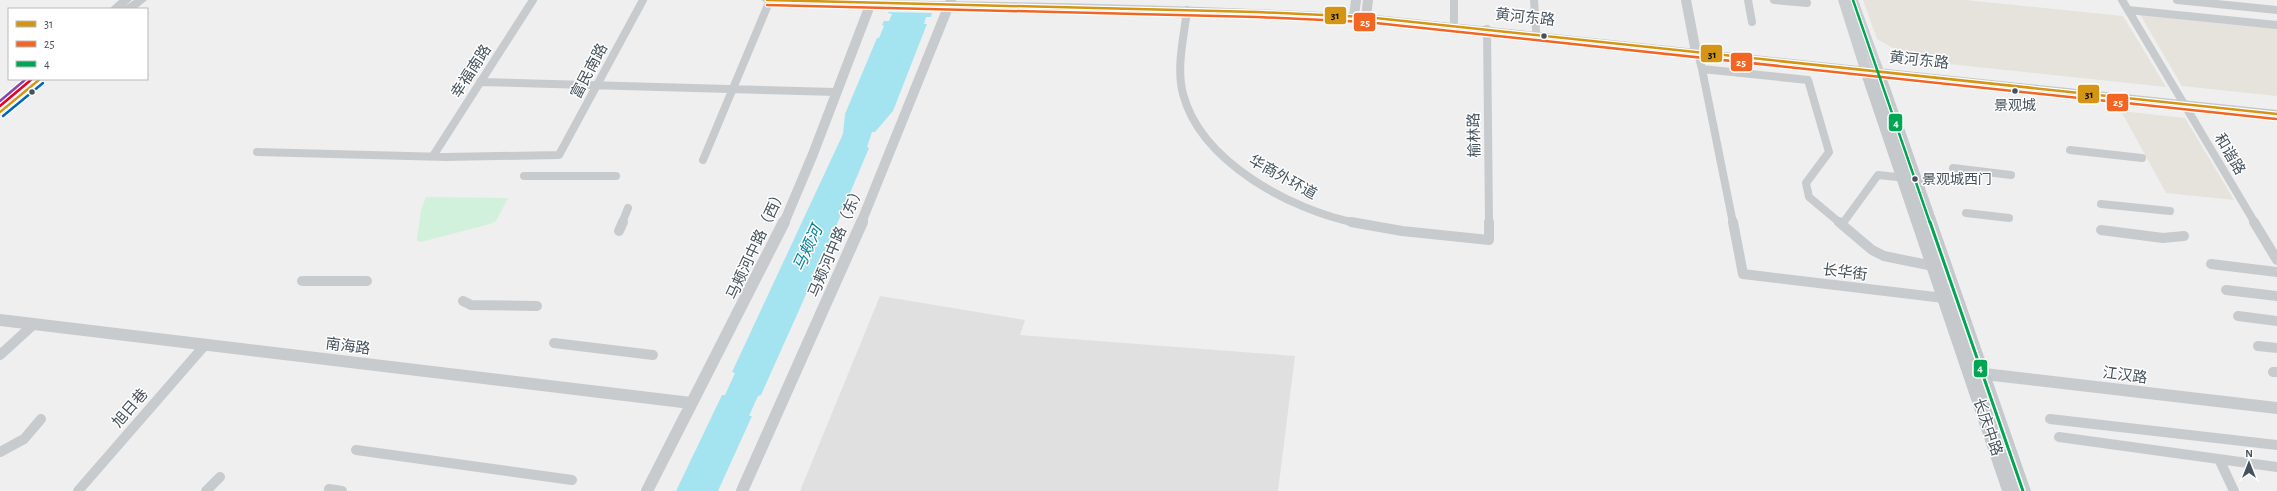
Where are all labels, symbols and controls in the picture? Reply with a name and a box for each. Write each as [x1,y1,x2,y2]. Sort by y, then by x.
line badge: 31 [1324,6,1347,25]
street label: 黄河东路 [1494,6,1556,28]
legend [8,8,148,80]
text: 31 [1331,10,1339,21]
line badge: 25 [1353,12,1376,32]
text: 25 [1360,17,1370,28]
text: 31 [44,18,53,30]
unlabelled marker [1539,31,1549,41]
text: 25 [44,38,54,50]
street label: 幸福南路 [448,41,494,101]
street label: 富民南路 [568,41,610,101]
line badge: 31 [1700,44,1723,63]
text: 31 [1708,49,1716,60]
street label: 黄河东路 [1888,49,1950,71]
line badge: 25 [1730,52,1753,72]
text: 25 [1736,57,1746,68]
text: 4 [44,58,50,70]
line badge: 31 [2077,84,2100,104]
marker: 景观城 [2010,86,2020,96]
unlabelled marker [27,87,37,97]
text: 31 [2085,89,2093,100]
line badge: 25 [2106,93,2129,112]
text: 25 [2113,97,2123,108]
place label: 景观城 [1994,98,2036,113]
street label: 榆林路 [1465,112,1482,158]
line badge: 4 [1888,113,1903,132]
text: 4 [1893,118,1899,129]
street label: 和谐路 [2212,130,2249,177]
street label: 华商外环道 [1246,151,1320,202]
place label: 景观城西门 [1922,172,1992,187]
marker: 景观城西门 [1910,174,1920,184]
street label: 马颊河中路（东） [804,182,868,300]
street label: 马颊河中路（西） [723,186,789,302]
water label: 马颊河 [788,222,826,274]
street label: 长华街 [1822,260,1868,283]
street label: 南海路 [325,335,371,357]
line badge: 4 [1973,359,1988,378]
text: 4 [1977,363,1983,374]
street label: 江汉路 [2102,364,2148,386]
street label: 旭日巷 [109,386,151,430]
street label: 长庆中路 [1971,396,2005,458]
north arrow [2229,443,2269,483]
text: N [2245,448,2253,459]

